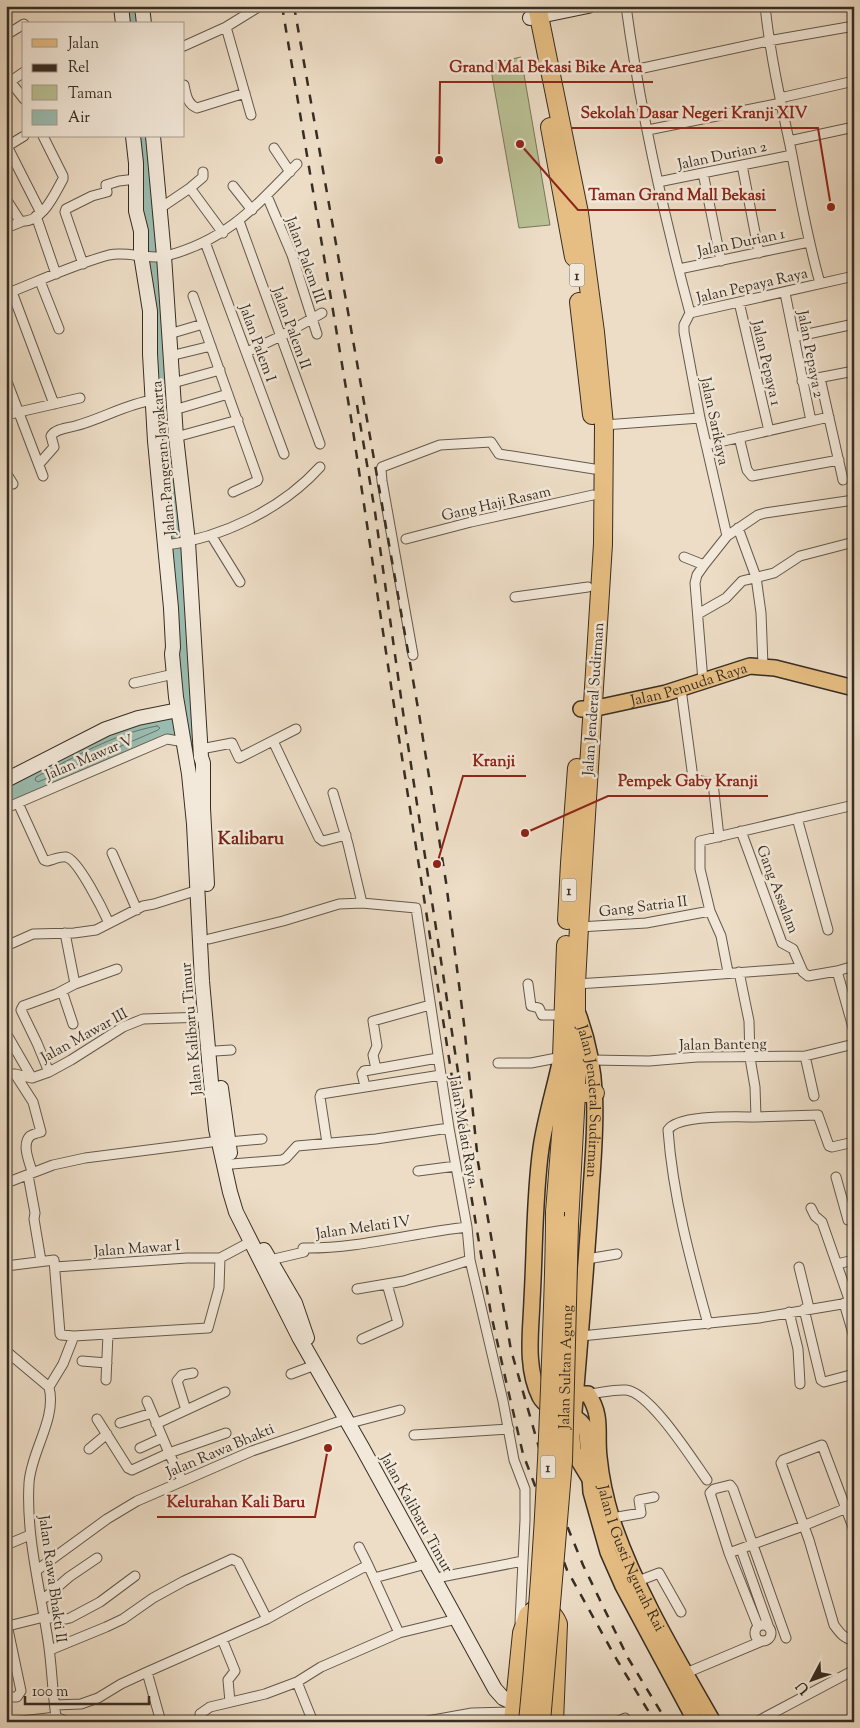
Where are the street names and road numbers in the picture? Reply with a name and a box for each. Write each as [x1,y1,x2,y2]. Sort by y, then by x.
street label: Jalan Durian 2 [675,137,769,176]
street label: Jalan Palem III [279,213,330,307]
street label: Jalan Durian 1 [695,224,787,263]
street label: Jalan Pepaya Raya [694,263,810,310]
road number: 1 [570,264,584,286]
street label: Jalan Palem II [266,284,315,373]
street label: Jalan Palem I [233,301,280,385]
street label: Jalan Pepaya 2 [791,308,828,400]
street label: Jalan Pepaya 1 [745,318,786,408]
street label: Jalan Sarikaya [694,375,733,467]
street label: Jalan Pangeran Jayakarta [147,380,182,537]
street label: Gang Haji Rasam [440,482,554,527]
street label: Jalan Jenderal Sudirman [579,622,610,778]
street label: Jalan Pemuda Raya [628,659,750,713]
street label: Jalan Mawar V [41,730,137,787]
street label: Gang Assalam [750,842,803,937]
road number: 1 [562,878,576,902]
street label: Gang Satria II [598,892,689,923]
street label: Jalan Kalibaru Timur [176,961,209,1097]
street label: Jalan Mawar III [37,1004,132,1069]
street label: Jalan Jenderal Sudirman [570,1022,604,1179]
street label: Jalan Banteng [678,1034,767,1057]
street label: Jalan Melati Raya [442,1073,482,1186]
street label: Jalan Melati IV [313,1211,412,1246]
street label: Jalan Mawar I [92,1236,181,1263]
street label: Jalan Sultan Agung [555,1305,579,1430]
street label: Jalan Rawa Bhakti [162,1419,278,1484]
street label: Jalan Kalibaru Timur [374,1449,457,1578]
road number: 1 [540,1455,556,1478]
street label: Jalan I Gusti Ngurah Rai [591,1482,669,1636]
street label: Jalan Rawa Bhakti II [32,1513,71,1645]

